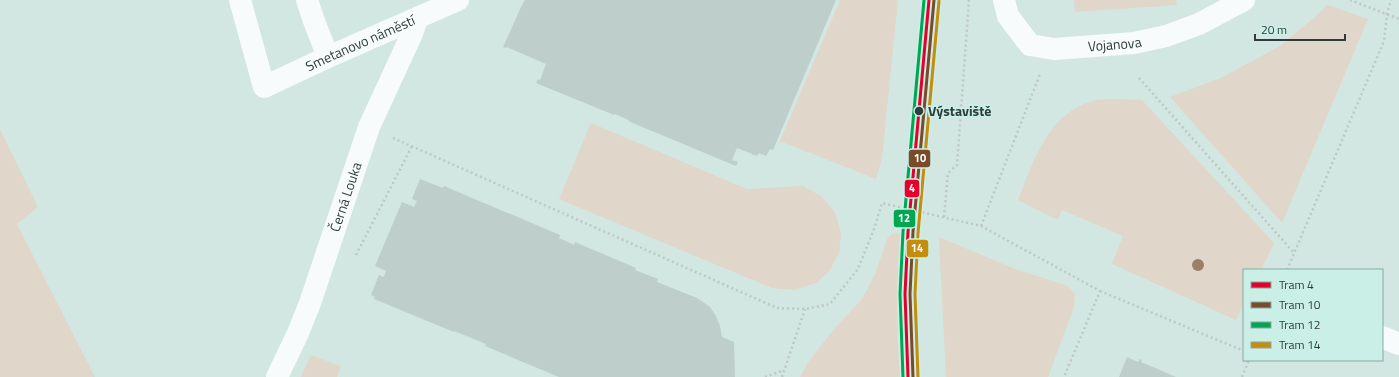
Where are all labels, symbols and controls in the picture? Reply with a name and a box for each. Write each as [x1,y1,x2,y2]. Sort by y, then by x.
street label: Smetanovo náměstí [302,9,419,76]
scale bar [1255,16,1345,42]
text: 20 m [1261,20,1287,39]
street label: Vojanova [1087,31,1143,56]
place label: Výstaviště [928,100,991,121]
marker: Výstaviště [913,105,925,117]
line badge: 10 [908,149,931,168]
text: 10 [914,150,926,166]
street label: Černá Louka [324,159,367,234]
line badge: 4 [904,179,920,198]
text: 4 [909,180,915,196]
line badge: 12 [893,209,916,228]
text: 12 [898,210,910,226]
line badge: 14 [906,239,929,258]
text: 14 [911,240,923,256]
legend [1243,269,1383,361]
text: Tram 4 [1279,275,1314,294]
text: Tram 10 [1279,295,1321,314]
text: Tram 12 [1279,315,1321,334]
text: Tram 14 [1279,335,1321,354]

